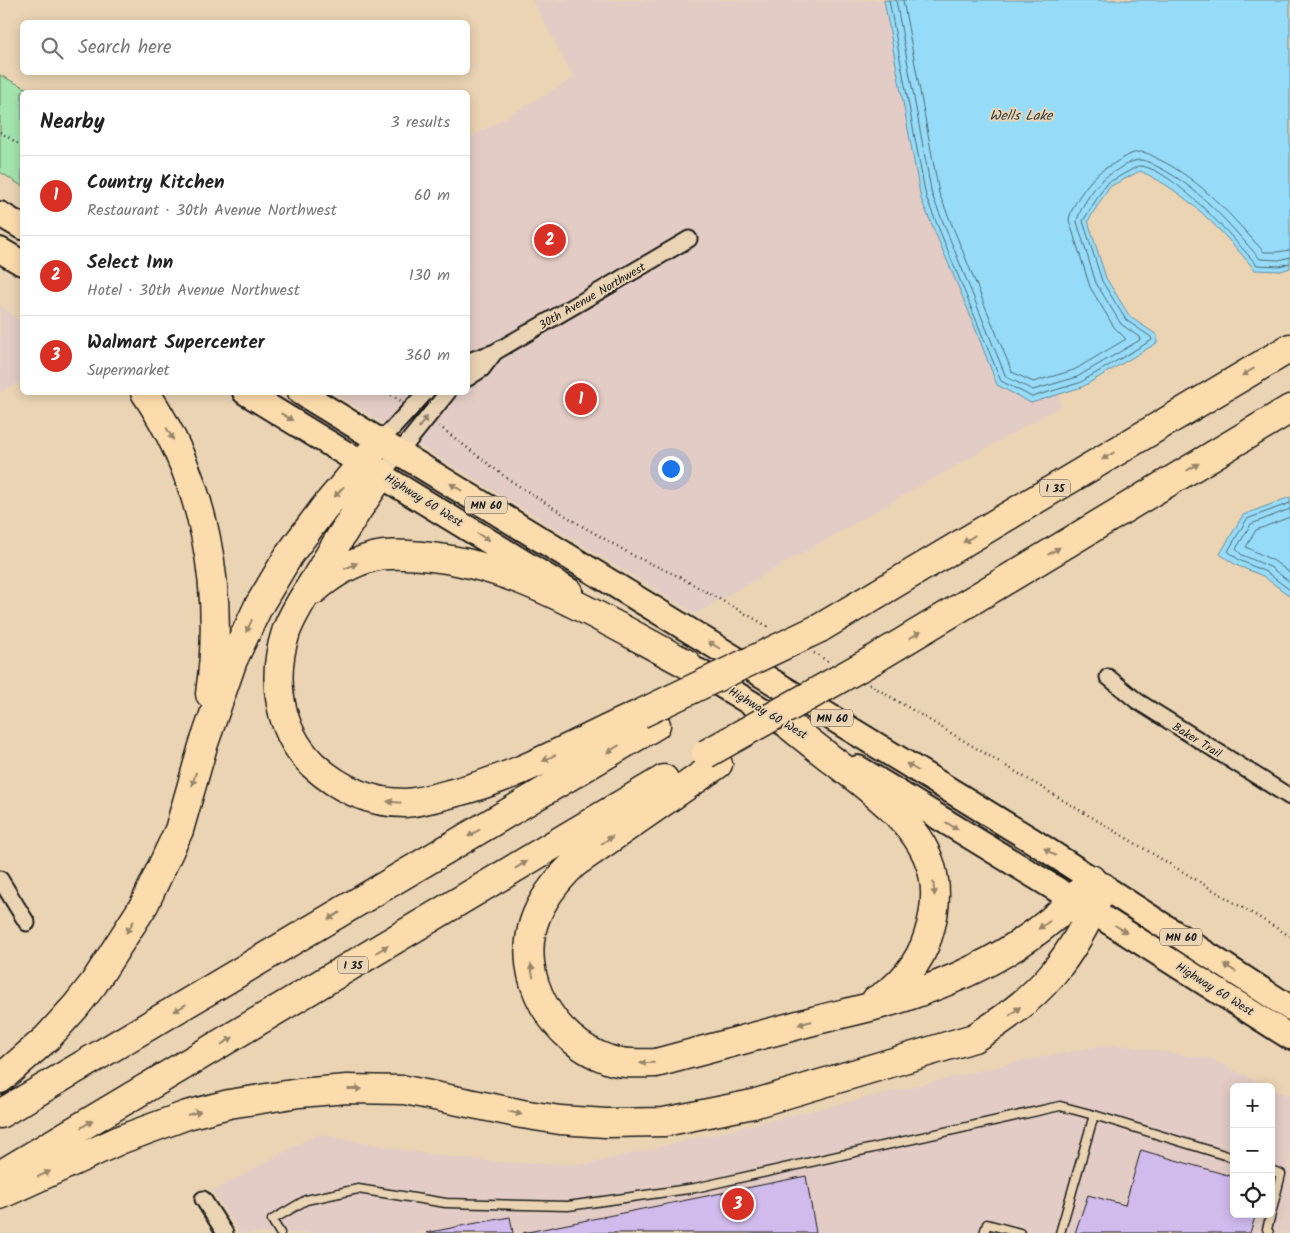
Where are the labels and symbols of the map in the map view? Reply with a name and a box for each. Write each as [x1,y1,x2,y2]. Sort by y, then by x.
water label: Wells Lake [990,105,1054,127]
pin: 2 [534,221,566,259]
street label: 30th Avenue Northwest [535,258,650,335]
one-way arrow [1241,368,1255,377]
pin: 1 [565,380,597,418]
one-way arrow [281,413,294,422]
one-way arrow [417,415,428,428]
one-way arrow [166,427,175,441]
one-way arrow [1102,451,1115,460]
your location [658,456,684,482]
one-way arrow [1186,462,1199,471]
street label: Highway 60 West [381,469,467,532]
road number: I 35 [1040,479,1070,496]
one-way arrow [450,483,463,492]
one-way arrow [333,485,344,498]
road number: MN 60 [465,496,507,514]
one-way arrow [476,532,489,542]
one-way arrow [961,535,976,543]
one-way arrow [1047,546,1060,555]
one-way arrow [344,562,358,570]
one-way arrow [244,619,253,634]
one-way arrow [908,631,921,640]
one-way arrow [707,641,720,650]
street label: Highway 60 West [725,682,811,745]
road number: MN 60 [811,710,853,726]
street label: Baker Trail [1168,718,1225,763]
one-way arrow [607,745,620,754]
one-way arrow [542,754,556,762]
one-way arrow [905,762,918,772]
one-way arrow [189,772,197,787]
one-way arrow [386,797,402,805]
one-way arrow [946,821,959,830]
one-way arrow [467,828,481,837]
one-way arrow [600,835,614,845]
one-way arrow [1043,848,1057,857]
one-way arrow [514,861,527,870]
one-way arrow [930,882,938,898]
one-way arrow [328,912,341,921]
one-way arrow [1037,920,1051,930]
one-way arrow [125,921,134,934]
one-way arrow [1114,924,1127,934]
road number: MN 60 [1160,929,1202,946]
one-way arrow [375,944,388,953]
road number: I 35 [338,956,368,974]
street label: Highway 60 West [1172,958,1258,1021]
one-way arrow [528,963,536,979]
one-way arrow [1223,964,1236,973]
one-way arrow [173,1004,186,1013]
one-way arrow [1008,1006,1021,1017]
one-way arrow [797,1019,812,1027]
one-way arrow [220,1036,233,1045]
one-way arrow [639,1059,655,1067]
one-way arrow [347,1086,363,1094]
one-way arrow [187,1109,202,1117]
one-way arrow [508,1109,523,1117]
one-way arrow [81,1119,94,1128]
one-way arrow [37,1169,51,1177]
pin: 3 [722,1185,754,1223]

